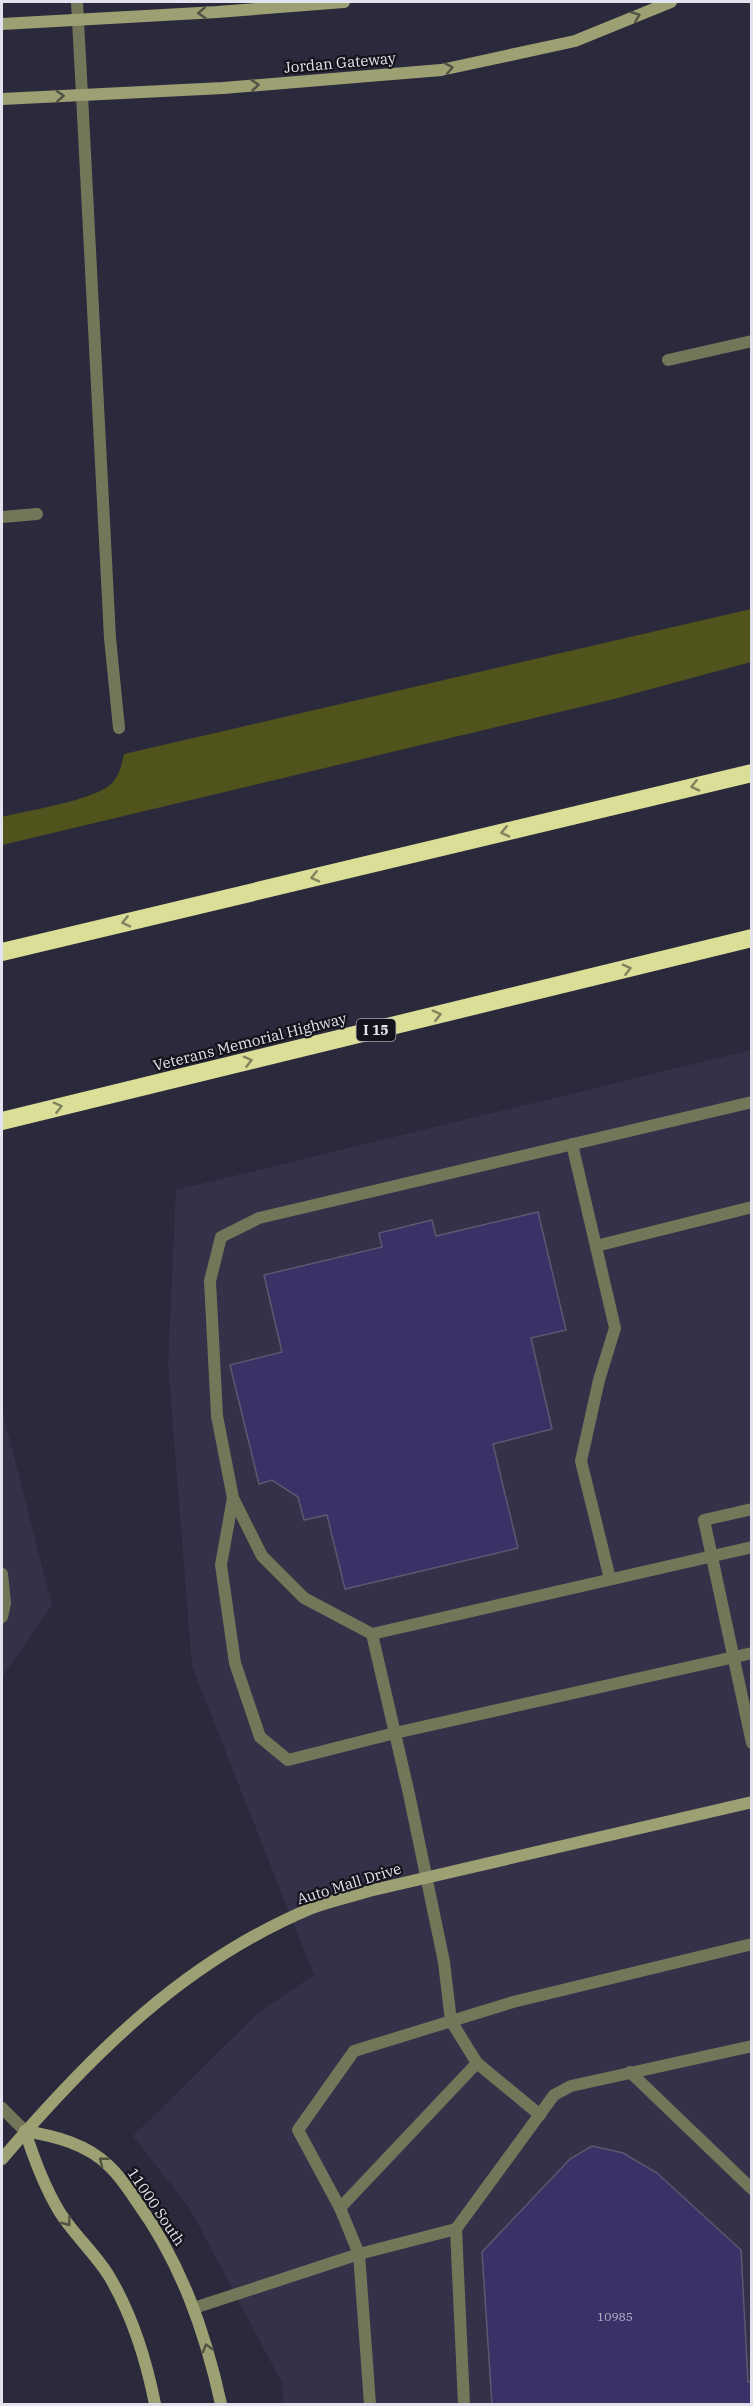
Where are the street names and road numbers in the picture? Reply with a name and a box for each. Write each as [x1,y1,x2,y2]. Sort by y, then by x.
street label: Jordan Gateway [283,48,397,77]
street label: Veterans Memorial Highway [151,1008,349,1075]
road number: I 15 [356,1019,395,1041]
street label: Auto Mall Drive [294,1859,403,1908]
street label: 11000 South [123,2164,189,2249]

